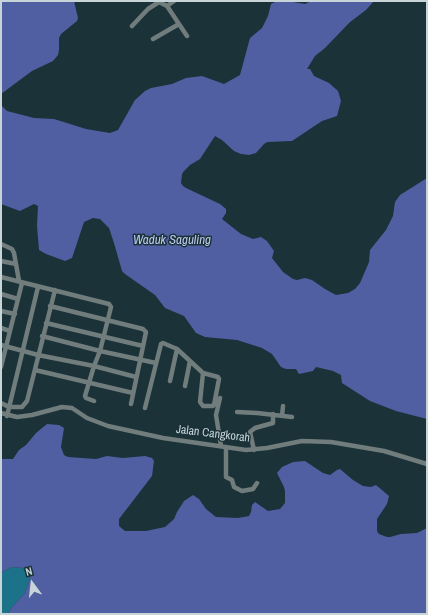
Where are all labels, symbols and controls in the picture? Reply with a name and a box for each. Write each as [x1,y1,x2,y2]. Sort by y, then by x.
water label: Waduk Saguling [133,233,211,249]
street label: Jalan Cangkorah [175,422,251,446]
north arrow [12,563,52,603]
text: N [24,564,34,579]

